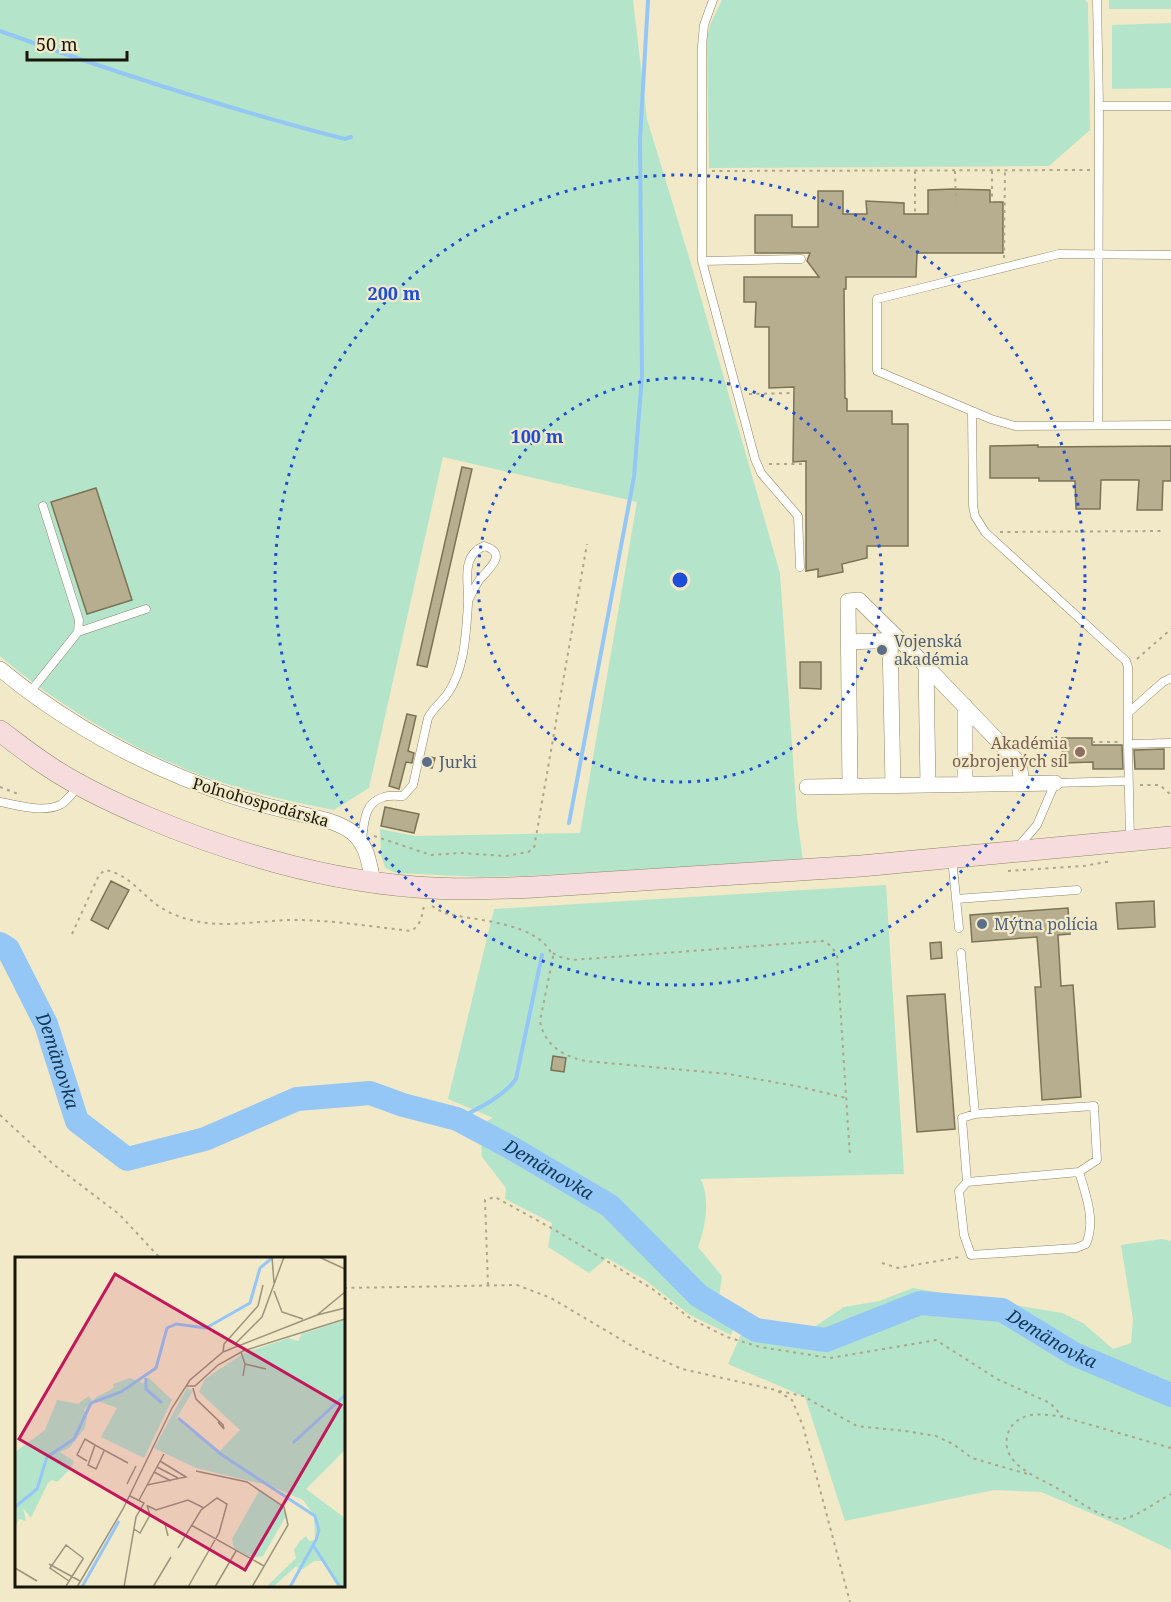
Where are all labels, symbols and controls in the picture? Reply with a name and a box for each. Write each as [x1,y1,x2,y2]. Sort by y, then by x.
scale bar [27,24,128,62]
text: 50 m [36,32,78,56]
text: 200 m [368,281,421,305]
text: 100 m [511,424,564,448]
centre of rings [670,570,690,590]
place label: Vojenská akadémia [894,630,969,670]
marker: Vojenská akadémia [875,643,889,657]
place label: Akadémia ozbrojených síl [952,732,1068,772]
marker: Akadémia ozbrojených síl [1073,745,1087,759]
place label: Jurki [438,751,477,773]
marker: Jurki [420,755,434,769]
street label: Poľnohospodárska [190,772,332,832]
place label: Mýtna polícia [994,913,1098,935]
marker: Mýtna polícia [975,917,989,931]
water label: Demänovka [31,1007,85,1112]
water label: Demänovka [499,1133,599,1205]
inset map [15,1257,345,1587]
water label: Demänovka [1002,1302,1101,1373]

